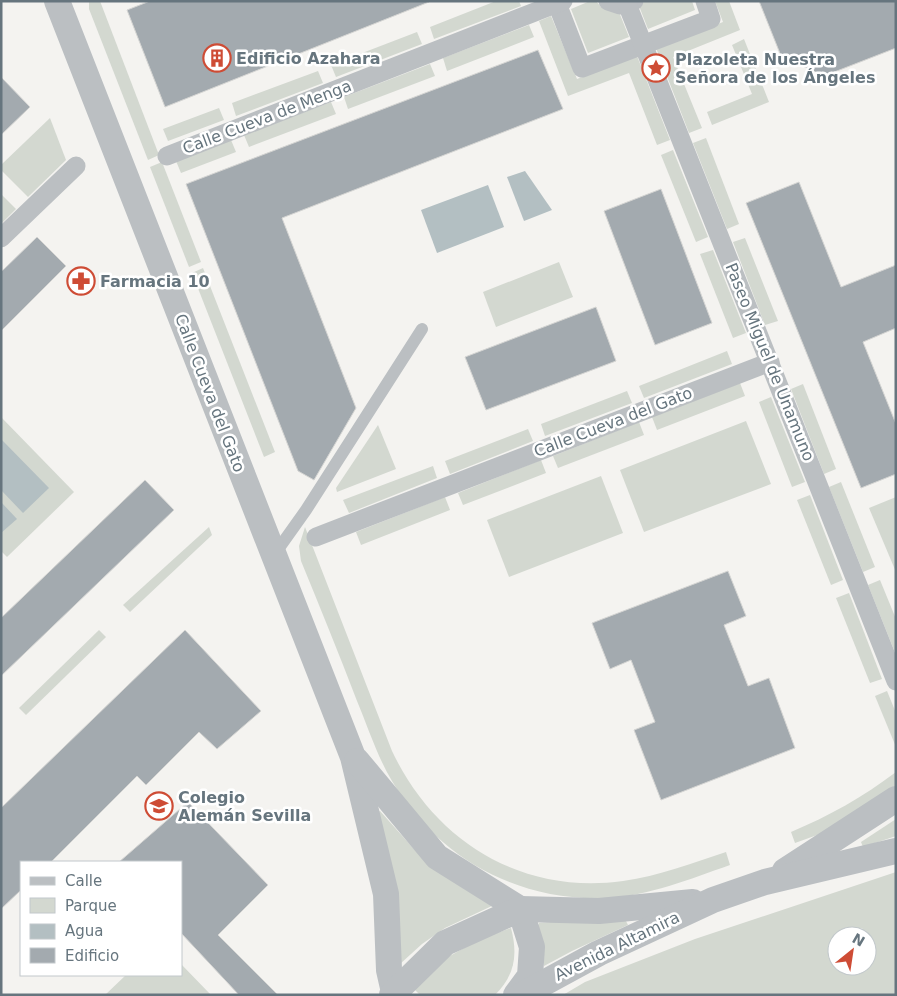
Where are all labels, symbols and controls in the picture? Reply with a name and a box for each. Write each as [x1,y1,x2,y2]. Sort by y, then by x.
building icon: Edificio Azahara [202,43,232,73]
place label: Edificio Azahara [236,49,381,68]
place label: Plazoleta Nuestra Señora de los Ángeles [675,50,875,87]
place icon: Plazoleta Nuestra Señora de los Ángeles [641,53,671,83]
street label: Calle Cueva de Menga [180,76,354,158]
street label: Paseo Miguel de Unamuno [721,260,819,464]
pharmacy icon: Farmacia 10 [66,266,96,296]
place label: Farmacia 10 [100,272,210,291]
street label: Calle Cueva del Gato [171,311,249,475]
street label: Calle Cueva del Gato [531,383,695,461]
place label: Colegio Alemán Sevilla [178,788,311,825]
school or university icon: Colegio Alemán Sevilla [144,791,174,821]
legend [20,861,182,976]
text: Calle [65,872,102,890]
text: Parque [65,897,117,915]
street label: Avenida Altamira [551,907,683,985]
text: Agua [65,922,103,940]
north arrow [827,926,877,976]
text: N [849,930,868,950]
text: Edificio [65,947,119,965]

